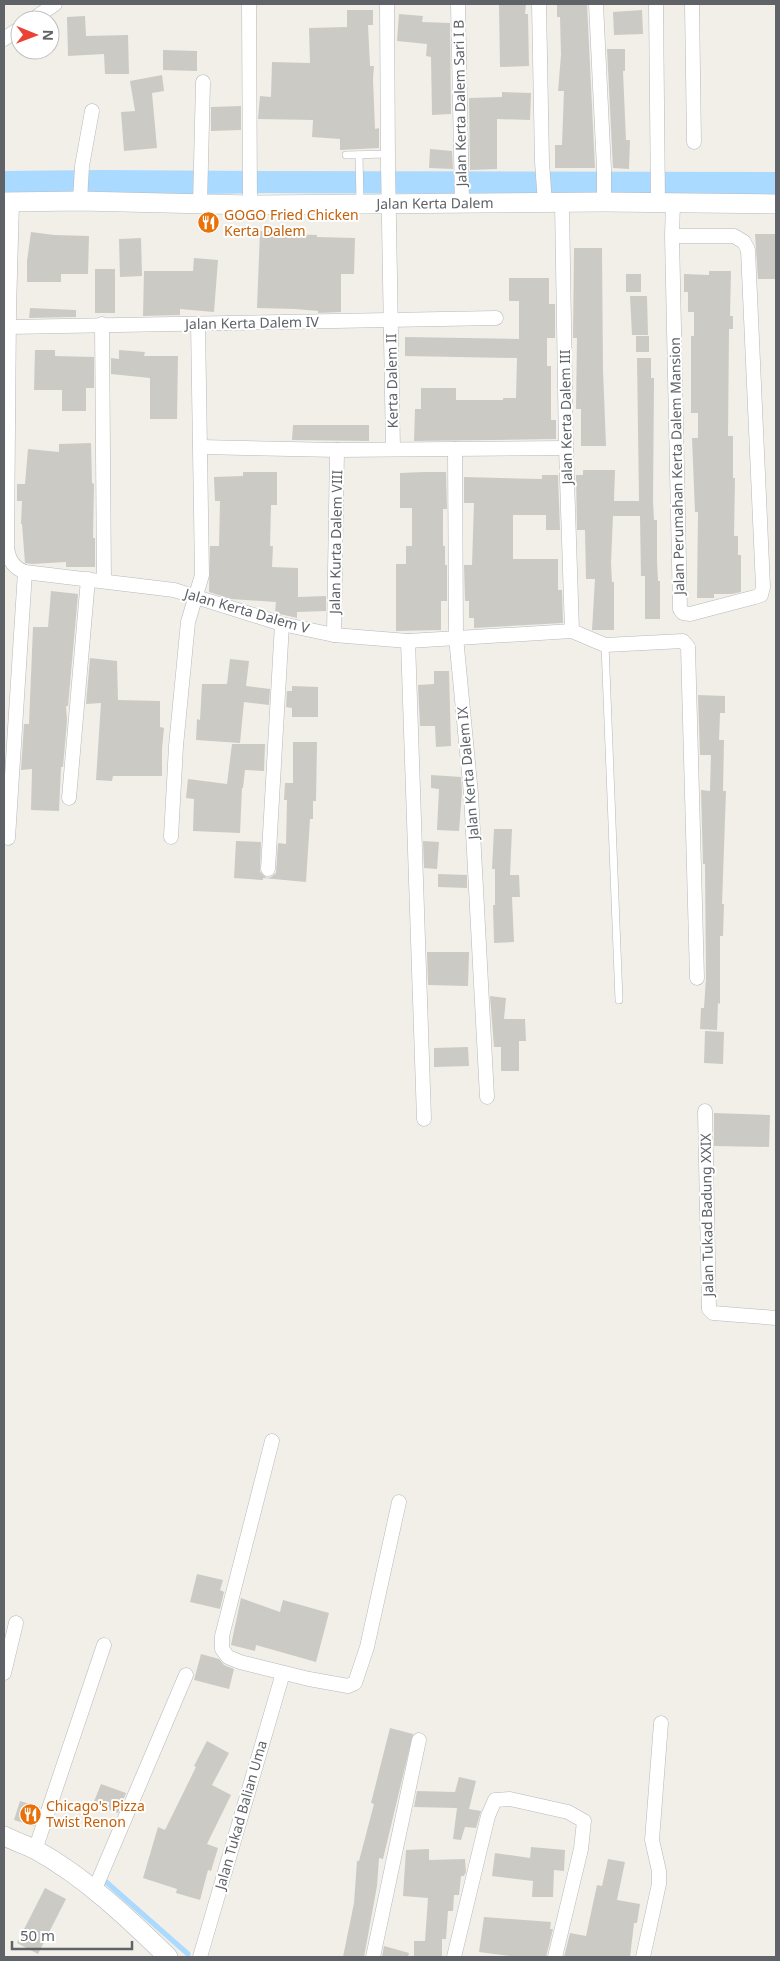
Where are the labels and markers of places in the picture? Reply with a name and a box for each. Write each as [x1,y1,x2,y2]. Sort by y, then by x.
place label: GOGO Fried Chicken Kerta Dalem [224,205,359,240]
restaurant icon: GOGO Fried Chicken Kerta Dalem [196,211,220,235]
place label: Chicago's Pizza Twist Renon [46,1796,145,1831]
restaurant icon: Chicago's Pizza Twist Renon [18,1802,42,1826]

